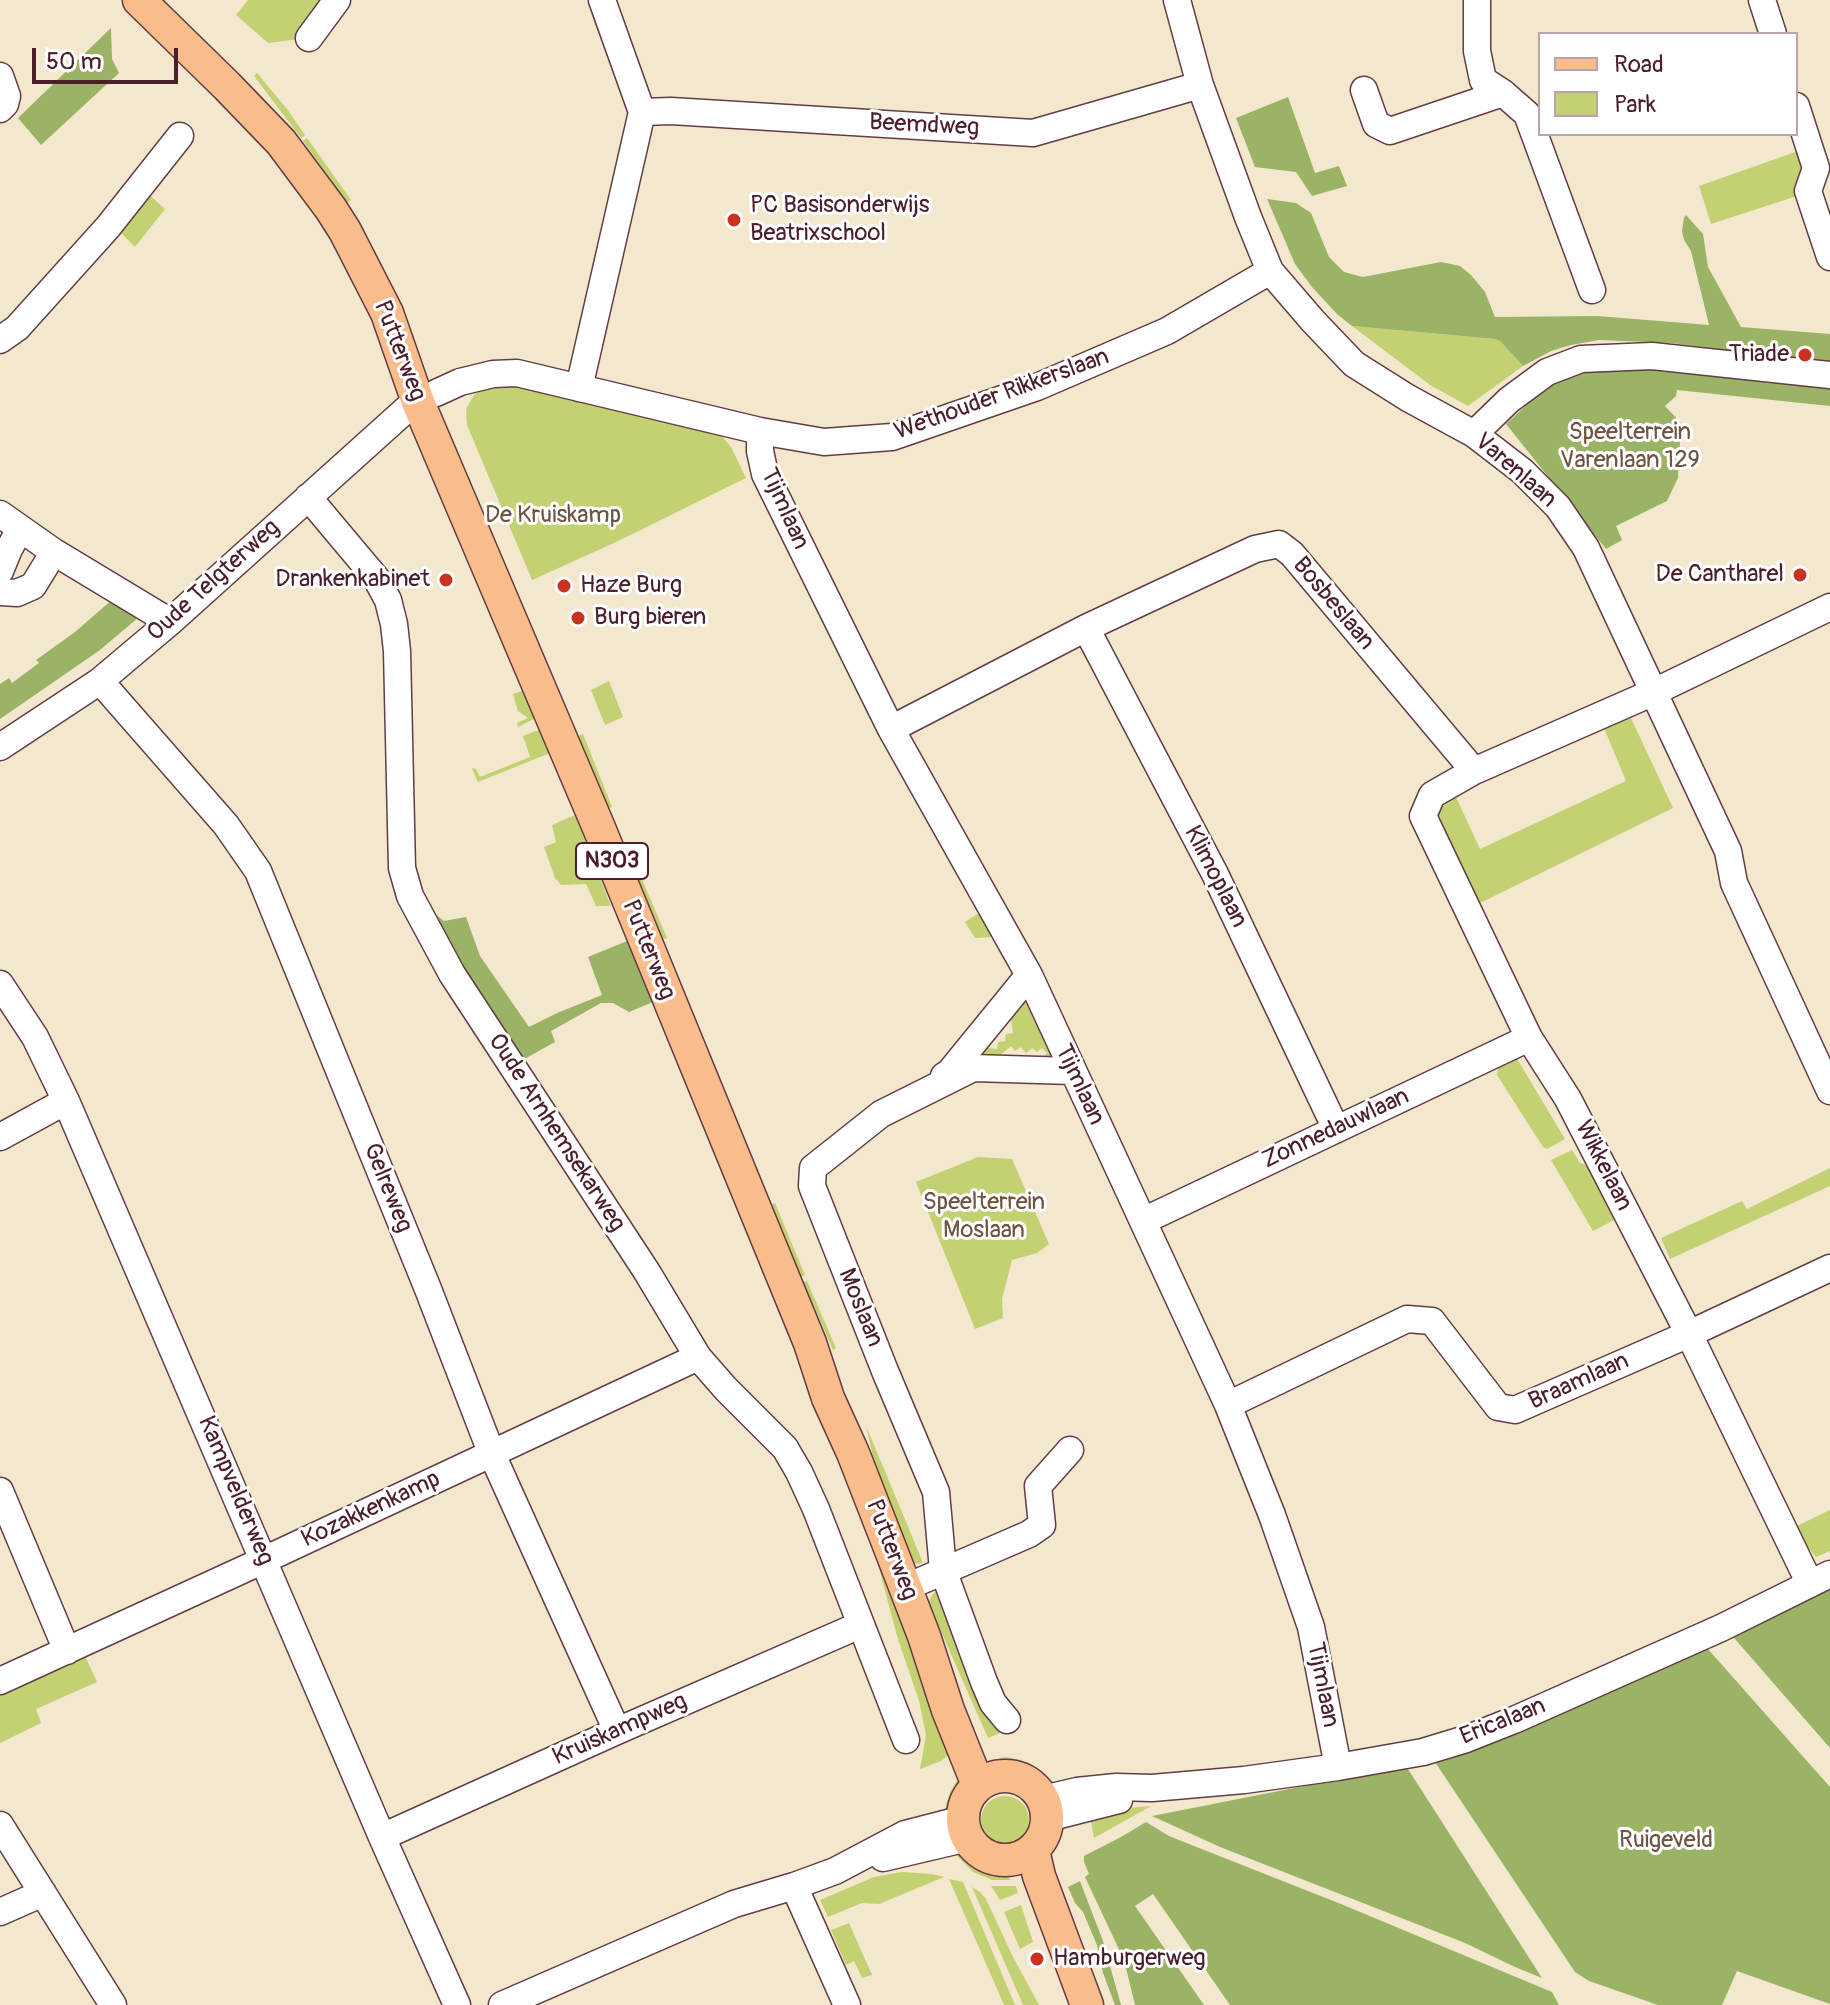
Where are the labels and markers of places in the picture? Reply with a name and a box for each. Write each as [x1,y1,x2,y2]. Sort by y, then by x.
place label: PC Basisonderwijs Beatrixschool [750,192,930,248]
marker: PC Basisonderwijs Beatrixschool [725,211,743,229]
place label: Triade [1729,341,1789,369]
marker: Triade [1796,346,1814,364]
place label: De Cantharel [1656,561,1784,589]
place label: Drankenkabinet [275,566,430,594]
marker: De Cantharel [1791,566,1809,584]
marker: Drankenkabinet [437,571,455,589]
place label: Haze Burg [580,572,682,600]
marker: Haze Burg [555,577,573,595]
place label: Burg bieren [594,604,706,632]
marker: Burg bieren [569,609,587,627]
place label: Hamburgerweg [1053,1945,1206,1973]
marker: Hamburgerweg [1028,1950,1046,1968]

